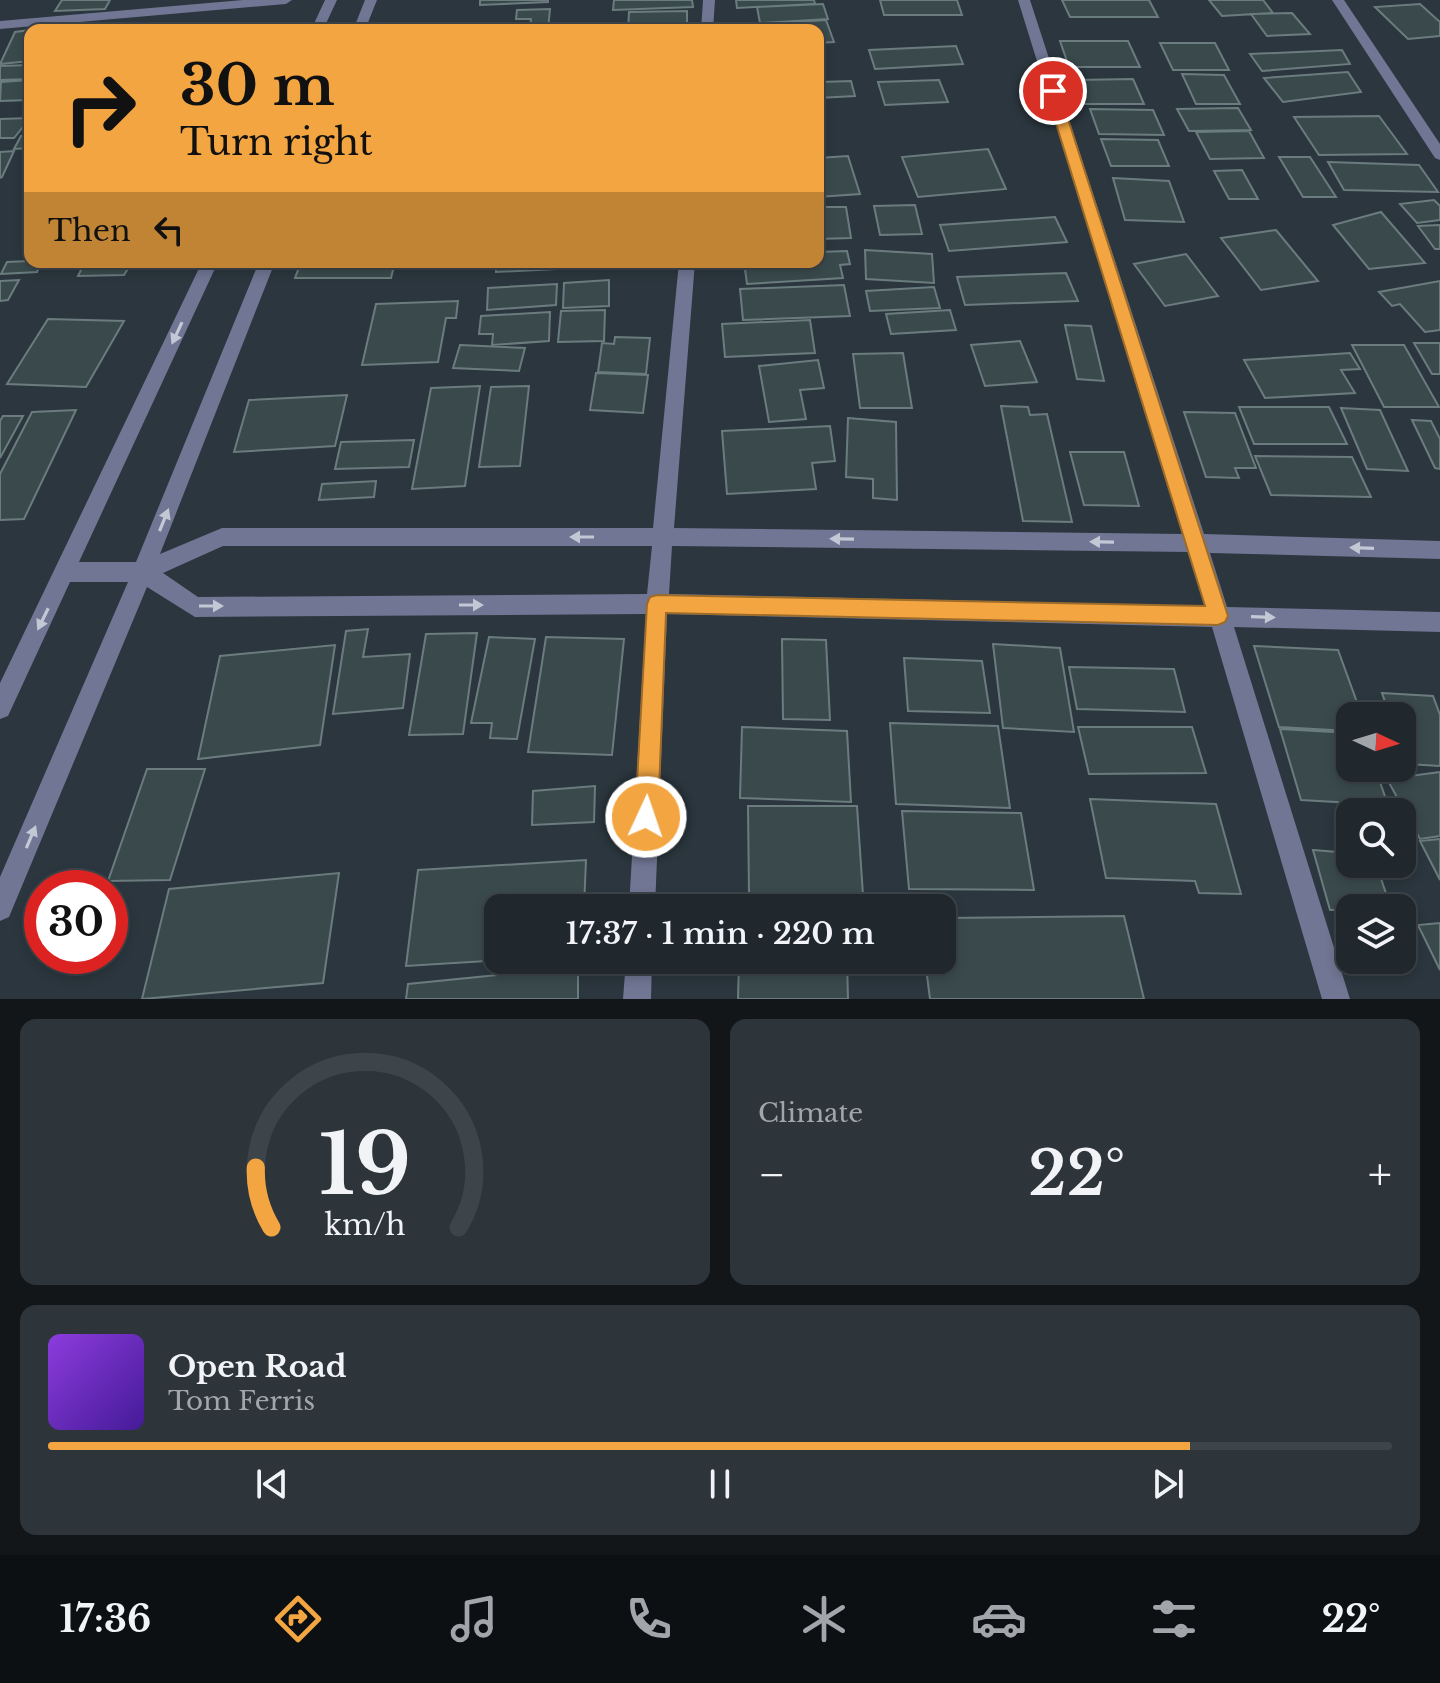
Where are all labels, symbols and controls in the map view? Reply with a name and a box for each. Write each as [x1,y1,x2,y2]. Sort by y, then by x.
text: 30 m [180,51,335,120]
icon: right [48,56,152,160]
pin [1019,57,1087,125]
icon: arrive [1031,69,1075,113]
text: Turn right [180,120,373,165]
icon: left [147,208,191,252]
text: Then [48,212,131,249]
one-way arrow [170,321,184,344]
one-way arrow [158,508,171,532]
one-way arrow [569,531,594,543]
one-way arrow [829,533,854,545]
one-way arrow [1089,536,1114,548]
one-way arrow [1349,542,1374,555]
one-way arrow [459,599,484,611]
one-way arrow [199,600,224,613]
one-way arrow [36,607,50,631]
one-way arrow [1251,611,1276,624]
north arrow [1336,702,1416,782]
map controls [1336,702,1416,974]
position arrow [604,775,688,859]
button: search [1336,798,1416,878]
one-way arrow [24,825,37,848]
speed limit sign: 30 [24,870,128,974]
button: layers [1336,894,1416,974]
text: 17:37 · 1 min · 220 m [565,915,875,952]
text: Climate [758,1097,863,1129]
text: 19 [319,1113,411,1216]
text: 22° [1028,1137,1125,1211]
text: − [758,1147,786,1202]
text: + [1368,1147,1392,1202]
text: km/h [324,1207,406,1243]
text: Open Road [168,1348,347,1385]
text: Tom Ferris [168,1385,315,1417]
icon: previous [250,1462,294,1506]
icon: pause [698,1462,742,1506]
icon: next [1146,1462,1190,1506]
icon: directions [270,1591,326,1647]
icon: music [446,1591,502,1647]
icon: phone [621,1591,677,1647]
icon: climate [796,1591,852,1647]
icon: car [971,1591,1027,1647]
icon: filters [1146,1591,1202,1647]
text: 17:36 [60,1597,151,1642]
text: 22° [1321,1597,1380,1642]

